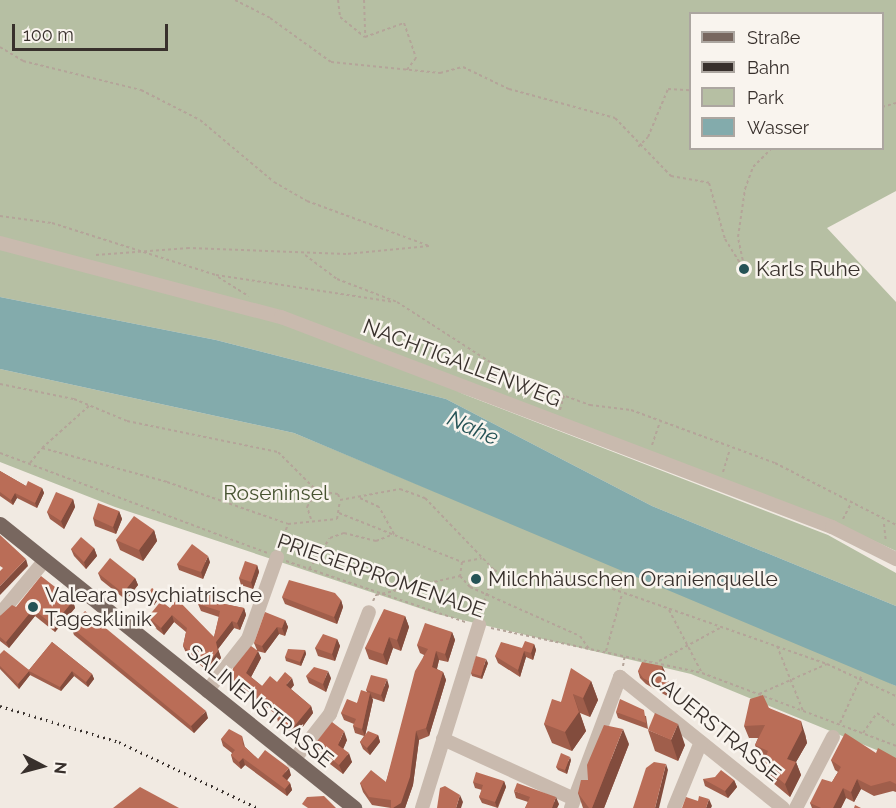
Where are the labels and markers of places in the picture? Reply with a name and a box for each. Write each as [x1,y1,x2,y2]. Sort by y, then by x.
place label: Karls Ruhe [756,256,860,282]
marker: Karls Ruhe [737,262,751,276]
place label: Milchhäuschen Oranienquelle [488,566,778,592]
marker: Milchhäuschen Oranienquelle [469,572,483,586]
place label: Valeara psychiatrische Tagesklinik [45,582,262,632]
marker: Valeara psychiatrische Tagesklinik [26,600,40,614]

